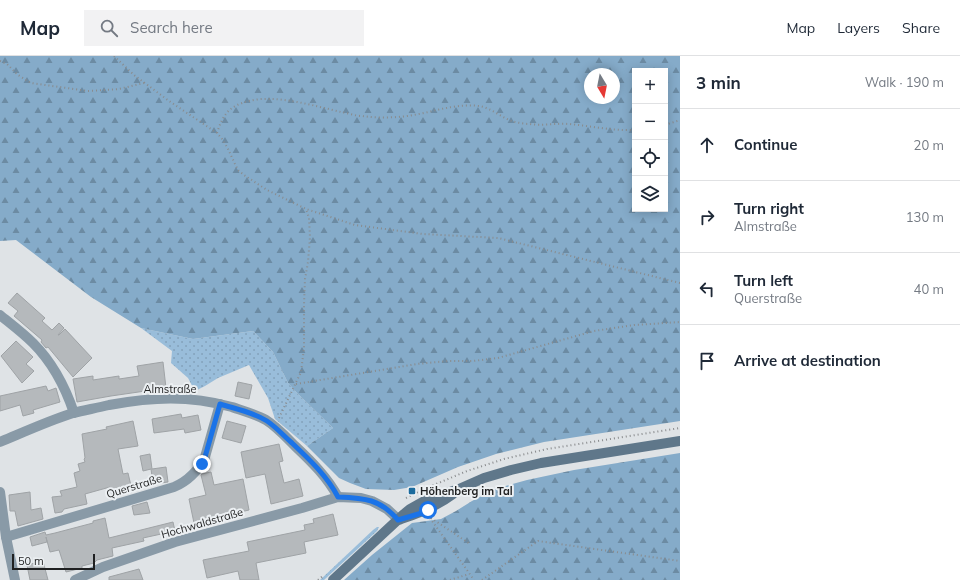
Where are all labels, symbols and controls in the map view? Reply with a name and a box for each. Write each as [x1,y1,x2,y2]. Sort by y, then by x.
search box [84,10,364,46]
text: Map [20,16,60,40]
icon: search [98,17,120,39]
text: Search here [130,18,213,37]
text: Map [786,19,815,37]
text: Layers [837,19,880,37]
text: Share [902,19,940,37]
north arrow [584,68,620,104]
map controls [632,68,668,212]
button: + [632,68,668,104]
text: 3 min [696,72,741,93]
text: Walk · 190 m [865,74,944,90]
button: − [632,104,668,140]
icon: ahead [696,134,718,156]
text: Continue [734,135,797,154]
text: 20 m [914,137,944,153]
button: locate [632,140,668,176]
button: layers [632,176,668,212]
text: Turn right [734,199,804,218]
icon: right [696,206,718,228]
text: 130 m [906,209,944,225]
text: Almstraße [734,218,797,234]
text: Turn left [734,271,793,290]
icon: left [696,278,718,300]
text: 40 m [914,281,944,297]
text: Querstraße [734,290,802,306]
icon: arrive [696,350,718,372]
text: Arrive at destination [734,351,881,370]
street label: Almstraße [143,382,197,396]
route end [193,455,211,473]
street label: Querstraße [104,471,164,501]
place label: Höhenberg im Tal [420,484,513,498]
marker: Höhenberg im Tal [407,486,417,496]
route start [419,501,437,519]
street label: Hochwaldstraße [159,505,245,541]
scale bar [12,552,95,571]
text: 50 m [18,554,44,568]

